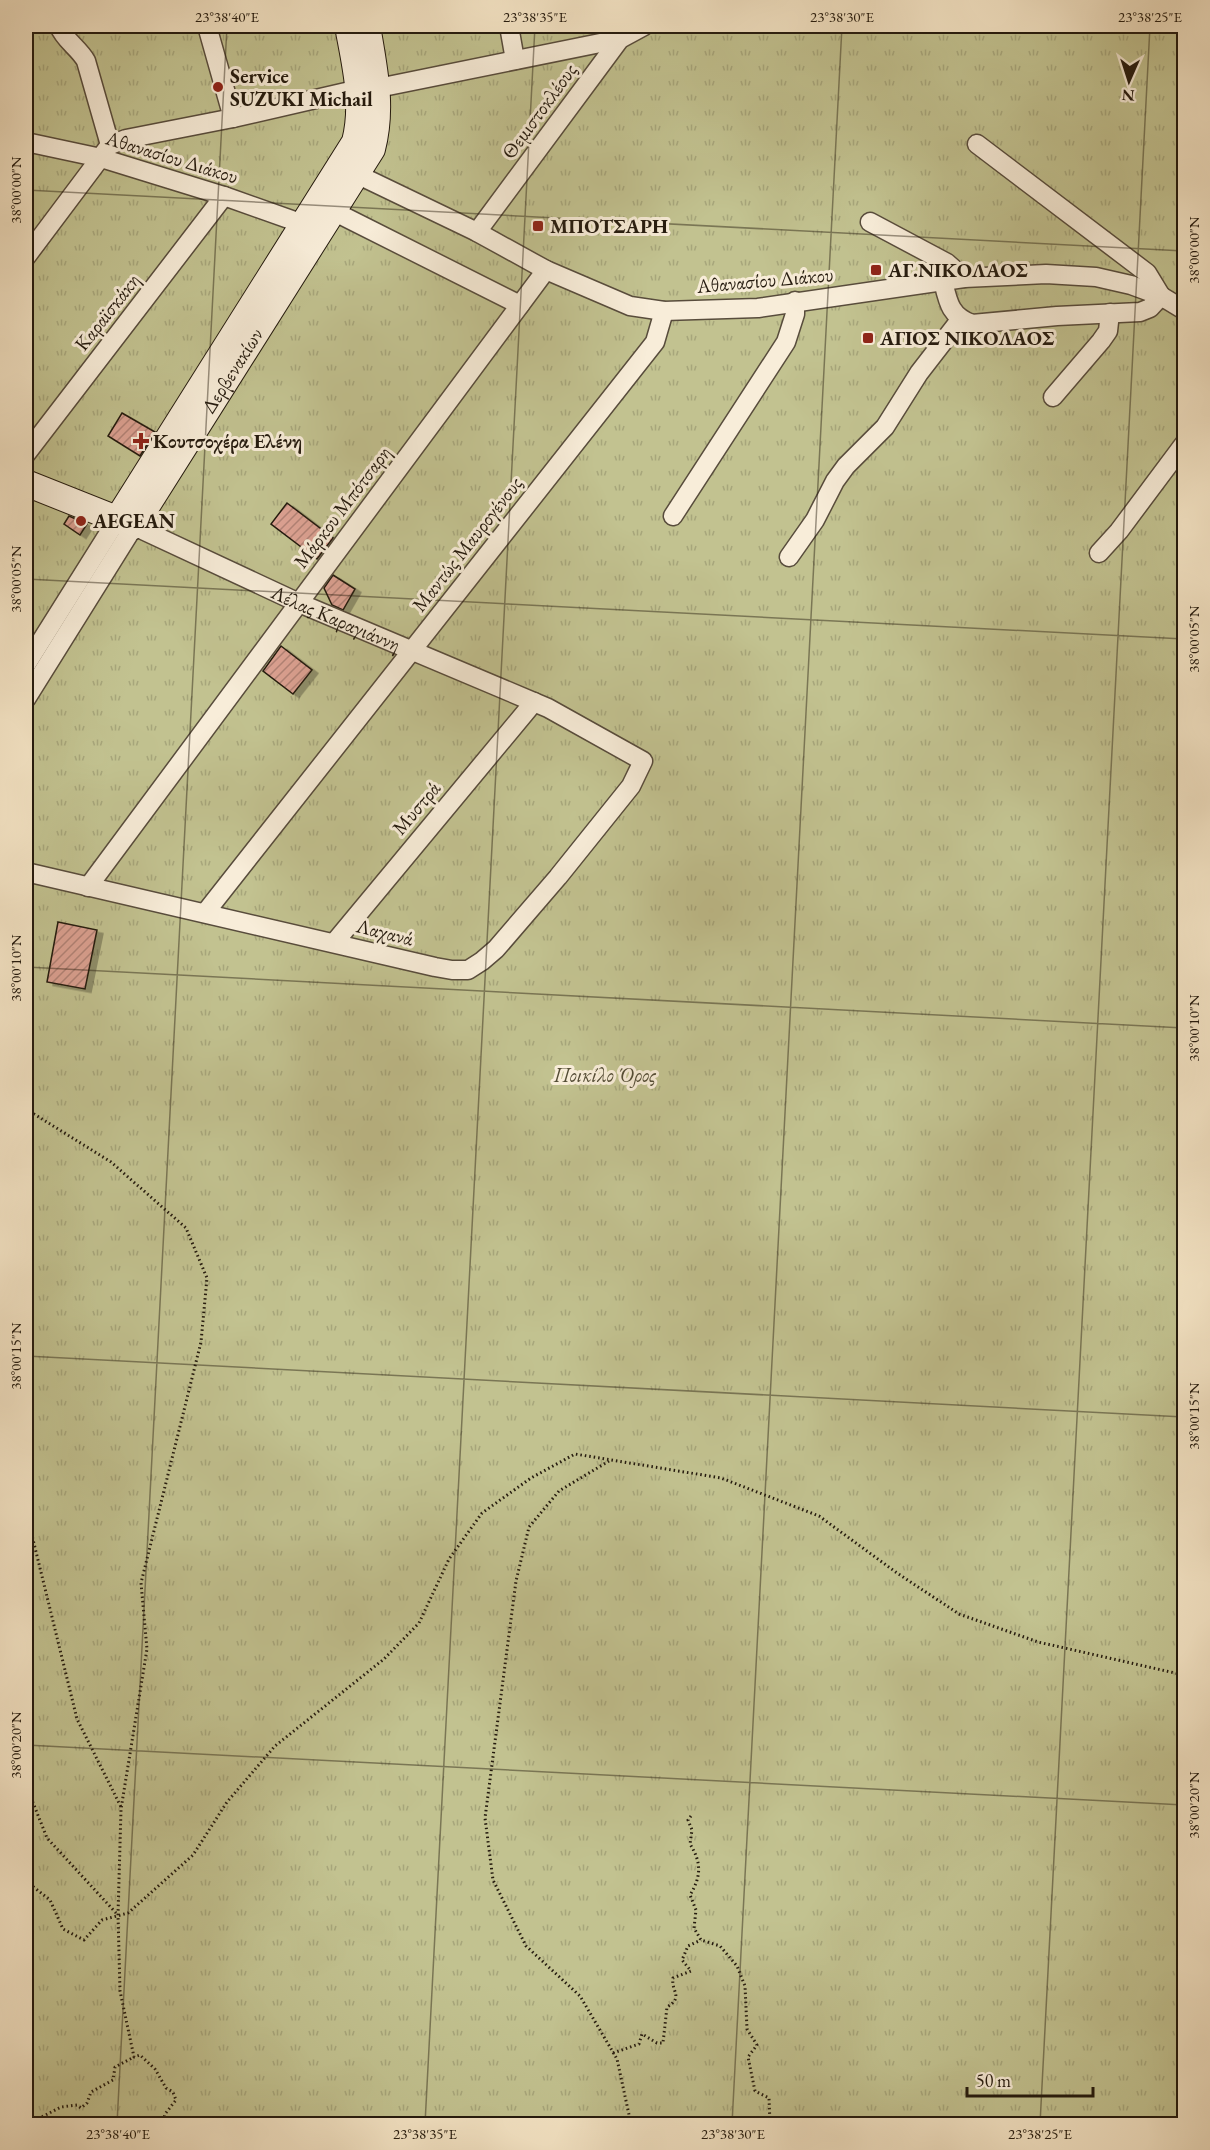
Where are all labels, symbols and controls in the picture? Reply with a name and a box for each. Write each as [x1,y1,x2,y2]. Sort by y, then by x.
text: 23°38'40"E [195,7,260,26]
text: 23°38'35"E [503,7,568,26]
text: 23°38'30"E [810,7,875,26]
text: 23°38'25"E [1118,7,1183,26]
north arrow [1099,51,1159,111]
street label: Θεμιστοκλέους [495,58,583,164]
place label: Service SUZUKI Michail [230,63,373,112]
marker: Service SUZUKI Michail [211,80,225,94]
text: N [1121,85,1135,106]
street label: Αθανασίου Διάκου [102,124,241,189]
text: 38°00'00"N [6,156,25,224]
place label: ΜΠΟΤΣΑΡΗ [550,213,668,239]
text: 38°00'00"N [1184,216,1203,284]
marker: ΜΠΟΤΣΑΡΗ [531,219,545,233]
place label: ΑΓ.ΝΙΚΟΛΑΟΣ [887,257,1028,283]
street label: Αθανασίου Διάκου [695,261,834,299]
marker: ΑΓ.ΝΙΚΟΛΑΟΣ [869,263,883,277]
street label: Καραϊσκάκη [69,268,145,356]
street label: Δερβενακίων [195,323,269,418]
place label: ΑΓΙΟΣ ΝΙΚΟΛΑΟΣ [879,325,1055,351]
marker: ΑΓΙΟΣ ΝΙΚΟΛΑΟΣ [861,331,875,345]
place label: Κουτσοχέρα Ελένη [153,428,302,454]
marker: Κουτσοχέρα Ελένη [134,434,148,448]
street label: Μάρκου Μπότσαρη [288,441,396,573]
street label: Μαντώς Μαυρογένους [406,471,528,617]
place label: AEGEAN [92,508,175,534]
marker: AEGEAN [74,514,88,528]
text: 38°00'05"N [6,545,25,613]
street label: Λέλας Καραγιάννη [266,579,404,657]
text: 38°00'05"N [1184,605,1203,673]
street label: Μυστρά [386,775,447,840]
street label: Λαχανά [353,912,417,952]
text: 38°00'10"N [6,934,25,1002]
text: 38°00'10"N [1184,994,1203,1062]
park label: Ποικίλο Όρος [553,1062,656,1088]
text: 38°00'15"N [6,1322,25,1390]
text: 38°00'15"N [1184,1382,1203,1450]
text: 38°00'20"N [6,1711,25,1779]
text: 38°00'20"N [1184,1771,1203,1839]
scale bar [967,2060,1093,2098]
text: 50 m [976,2069,1011,2092]
text: 23°38'40"E [86,2124,151,2143]
text: 23°38'35"E [393,2124,458,2143]
text: 23°38'30"E [701,2124,766,2143]
text: 23°38'25"E [1008,2124,1073,2143]

